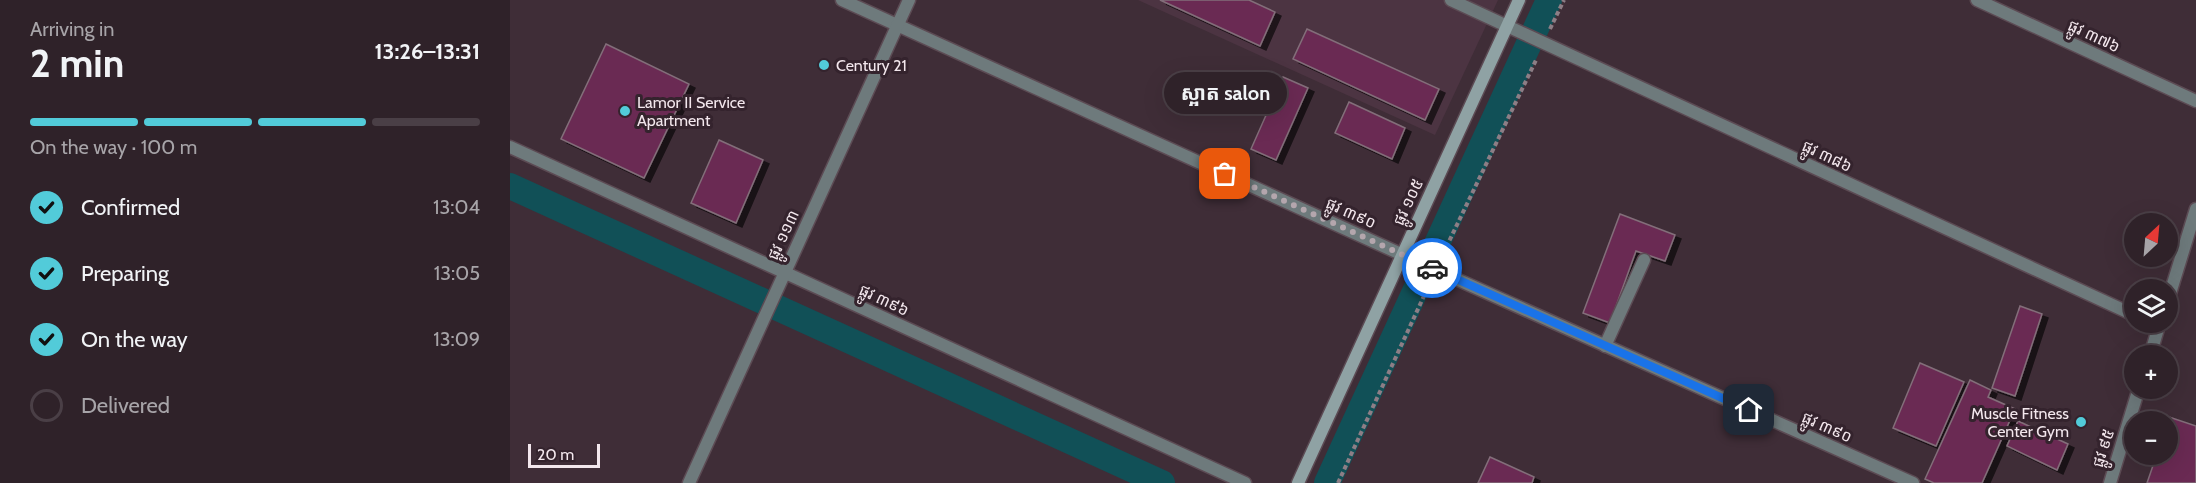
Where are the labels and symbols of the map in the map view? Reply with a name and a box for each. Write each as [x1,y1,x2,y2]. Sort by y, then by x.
street label: ផ្លូវ ៣៧៦ [2063,16,2123,61]
place label: Century 21 [836,56,907,75]
marker: Century 21 [817,58,831,72]
callout: ស្អាត salon [1164,72,1287,114]
place label: Lamor II Service Apartment [637,93,745,130]
marker: Lamor II Service Apartment [618,104,632,118]
street label: ផ្លូវ ៣៨៦ [1797,136,1855,180]
pin [1199,148,1250,199]
street label: ផ្លូវ ១០៥ [1389,176,1431,230]
street label: ផ្លូវ ៣៩០ [1321,194,1379,237]
street label: ផ្លូវ ១១៣ [763,207,807,265]
north arrow [2124,213,2178,267]
courier [1402,238,1462,298]
street label: ផ្លូវ ៣៩៦ [854,280,912,324]
pin [1723,384,1774,435]
place label: Muscle Fitness Center Gym [1971,404,2069,441]
street label: ផ្លូវ ៣៩០ [1797,408,1855,451]
marker: Muscle Fitness Center Gym [2074,415,2088,429]
street label: ផ្លូវ ៩៥ [2088,426,2123,471]
scale bar [528,441,600,468]

